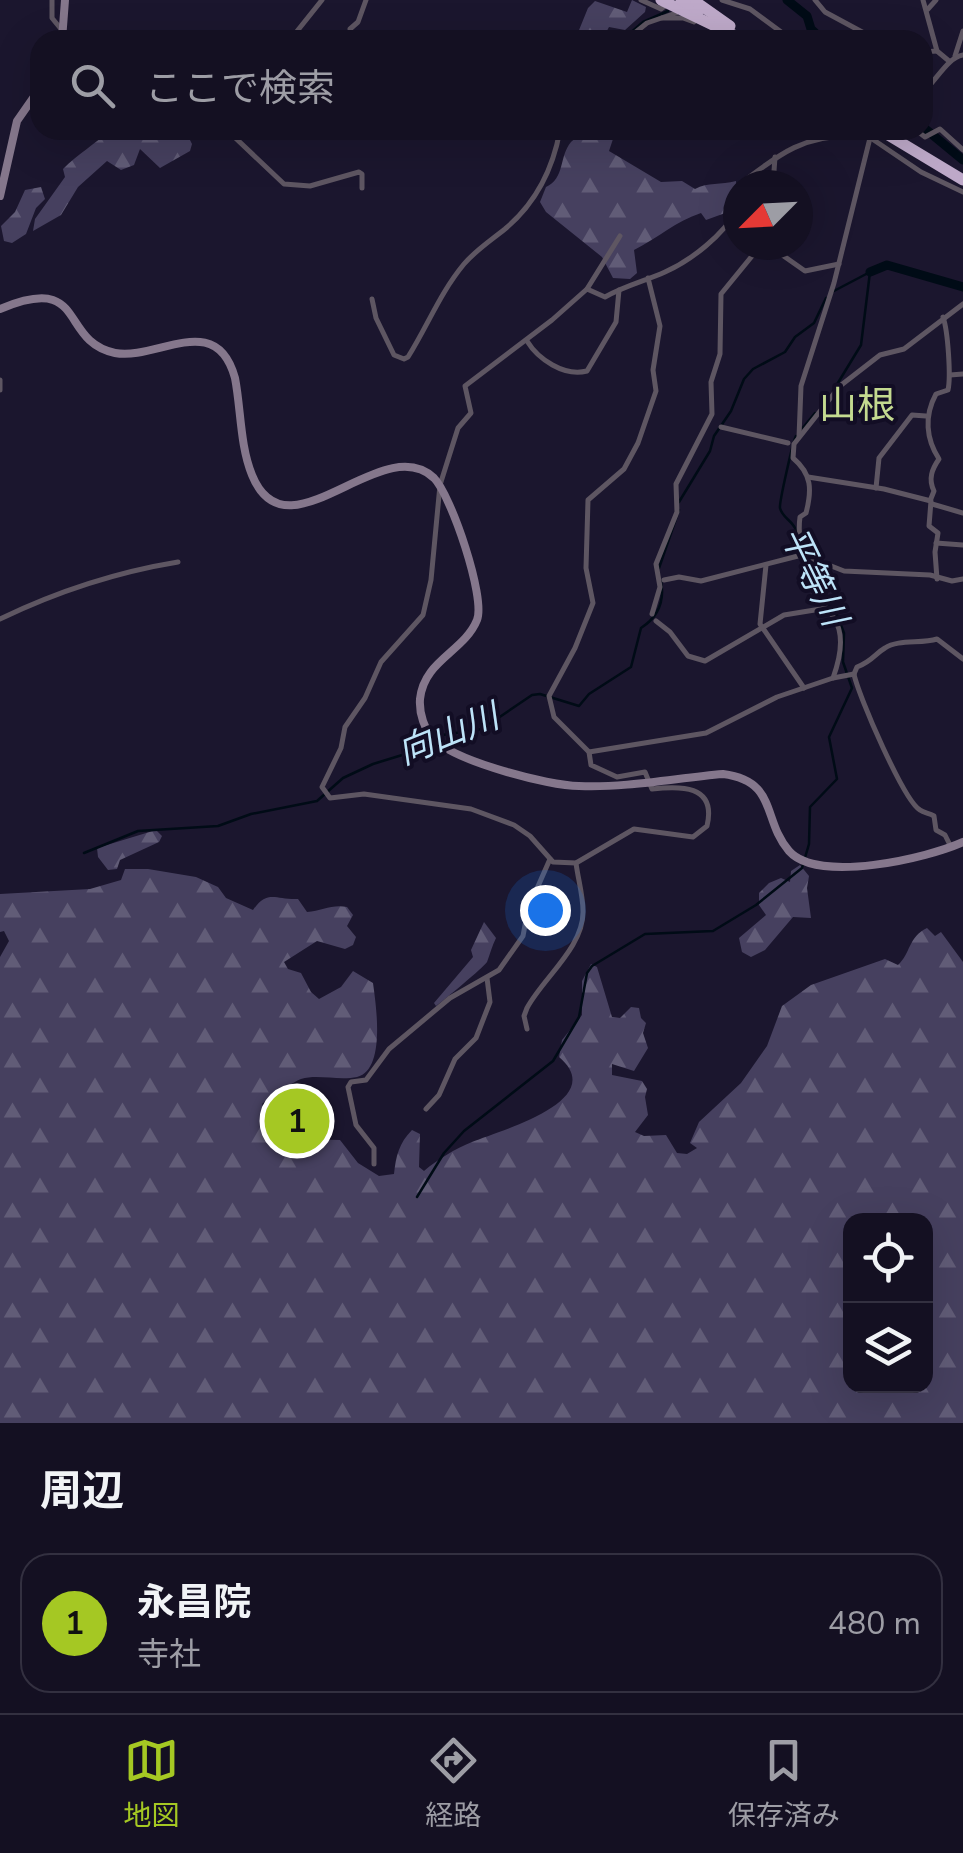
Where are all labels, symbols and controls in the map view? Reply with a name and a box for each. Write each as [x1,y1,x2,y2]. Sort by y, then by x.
search box [30,30,933,140]
icon: search [65,58,120,113]
text: ここで検索 [145,63,335,114]
north arrow [723,170,813,260]
district label: 山根 [819,380,895,431]
water label: 平等川 [769,519,859,637]
water label: 向山川 [391,692,509,776]
your location [520,885,571,936]
pin: 1 [264,1084,330,1158]
map controls [843,1213,933,1393]
button: locate [843,1213,933,1303]
button: layers [843,1303,933,1393]
text: 周辺 [40,1463,124,1520]
text: 永昌院 [137,1577,251,1628]
text: 1 [65,1602,84,1645]
text: 480 m [828,1602,921,1645]
text: 寺社 [137,1633,201,1676]
tab: 地図 [123,1733,179,1835]
tab: 経路 [425,1733,482,1835]
tab: 保存済み [728,1733,840,1835]

